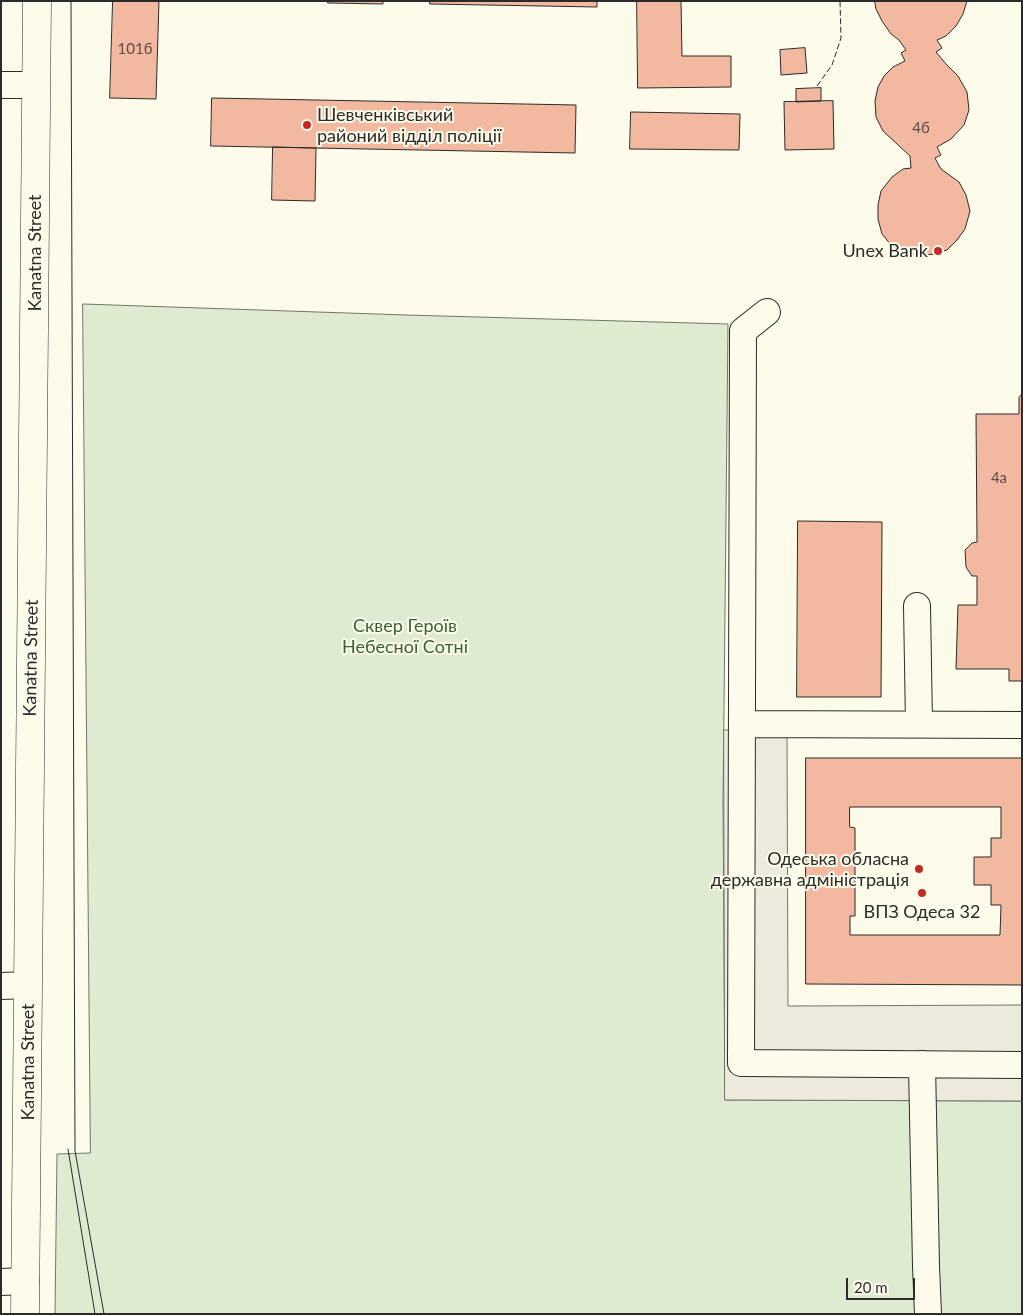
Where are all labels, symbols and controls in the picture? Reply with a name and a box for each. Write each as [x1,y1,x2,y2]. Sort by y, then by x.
house number: 101б [118,40,152,58]
place label: Шевченківський районий відділ поліції [317,104,502,146]
marker: Шевченківський районий відділ поліції [301,119,313,131]
house number: 4б [912,119,930,137]
street label: Kanatna Street [24,194,46,312]
place label: Unex Bank [842,240,928,262]
marker: Unex Bank [932,245,944,257]
house number: 4а [991,469,1007,487]
street label: Kanatna Street [19,599,43,717]
park label: Сквер Героїв Небесної Сотні [342,615,468,658]
place label: Одеська обласна державна адміністрація [711,848,909,891]
marker: Одеська обласна державна адміністрація [913,863,925,875]
marker: ВПЗ Одеса 32 [916,887,928,899]
place label: ВПЗ Одеса 32 [864,901,980,923]
street label: Kanatna Street [17,1003,39,1121]
scale bar [848,1268,917,1300]
text: 20 m [854,1278,888,1296]

